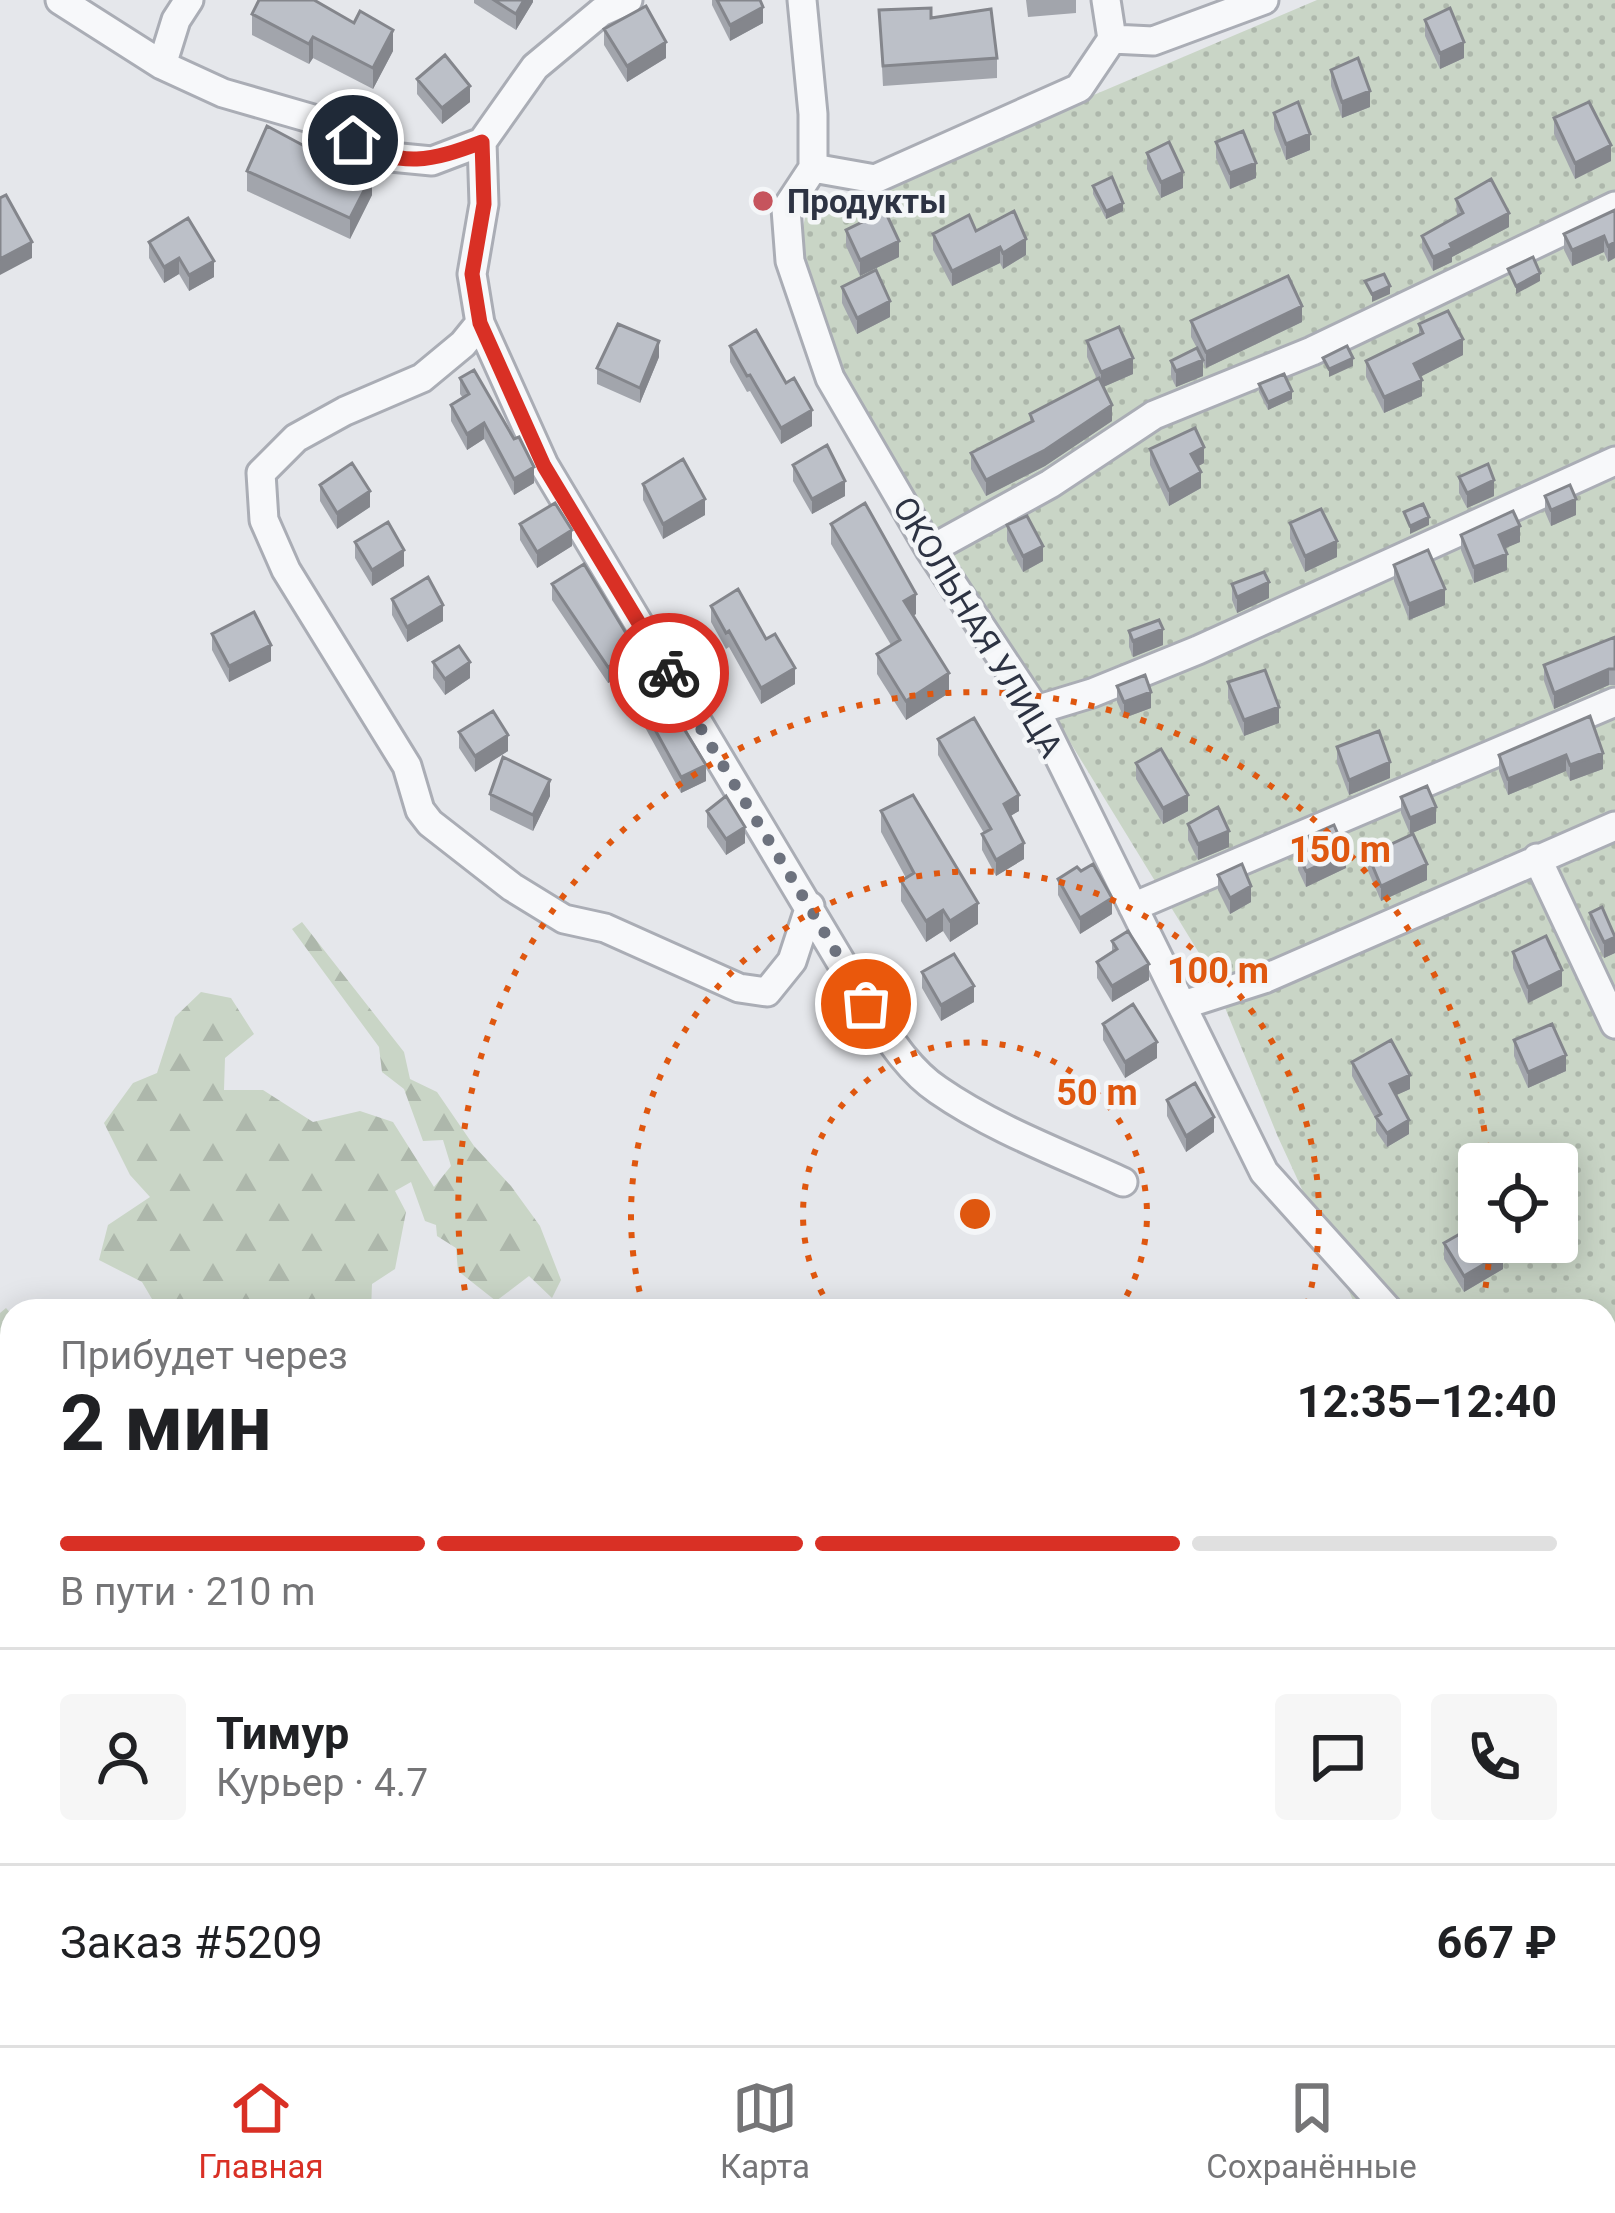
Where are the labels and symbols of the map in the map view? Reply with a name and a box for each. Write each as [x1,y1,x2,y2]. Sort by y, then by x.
pin [302,89,404,191]
place label: Продукты [787,182,947,221]
marker: Продукты [750,188,776,214]
street label: ОКОЛЬНАЯ УЛИЦА [885,490,1071,765]
courier [609,613,729,733]
text: 150 m [1289,829,1391,871]
text: 100 m [1167,950,1269,992]
pin [815,953,917,1055]
text: 50 m [1056,1072,1138,1114]
centre of rings [954,1193,996,1235]

